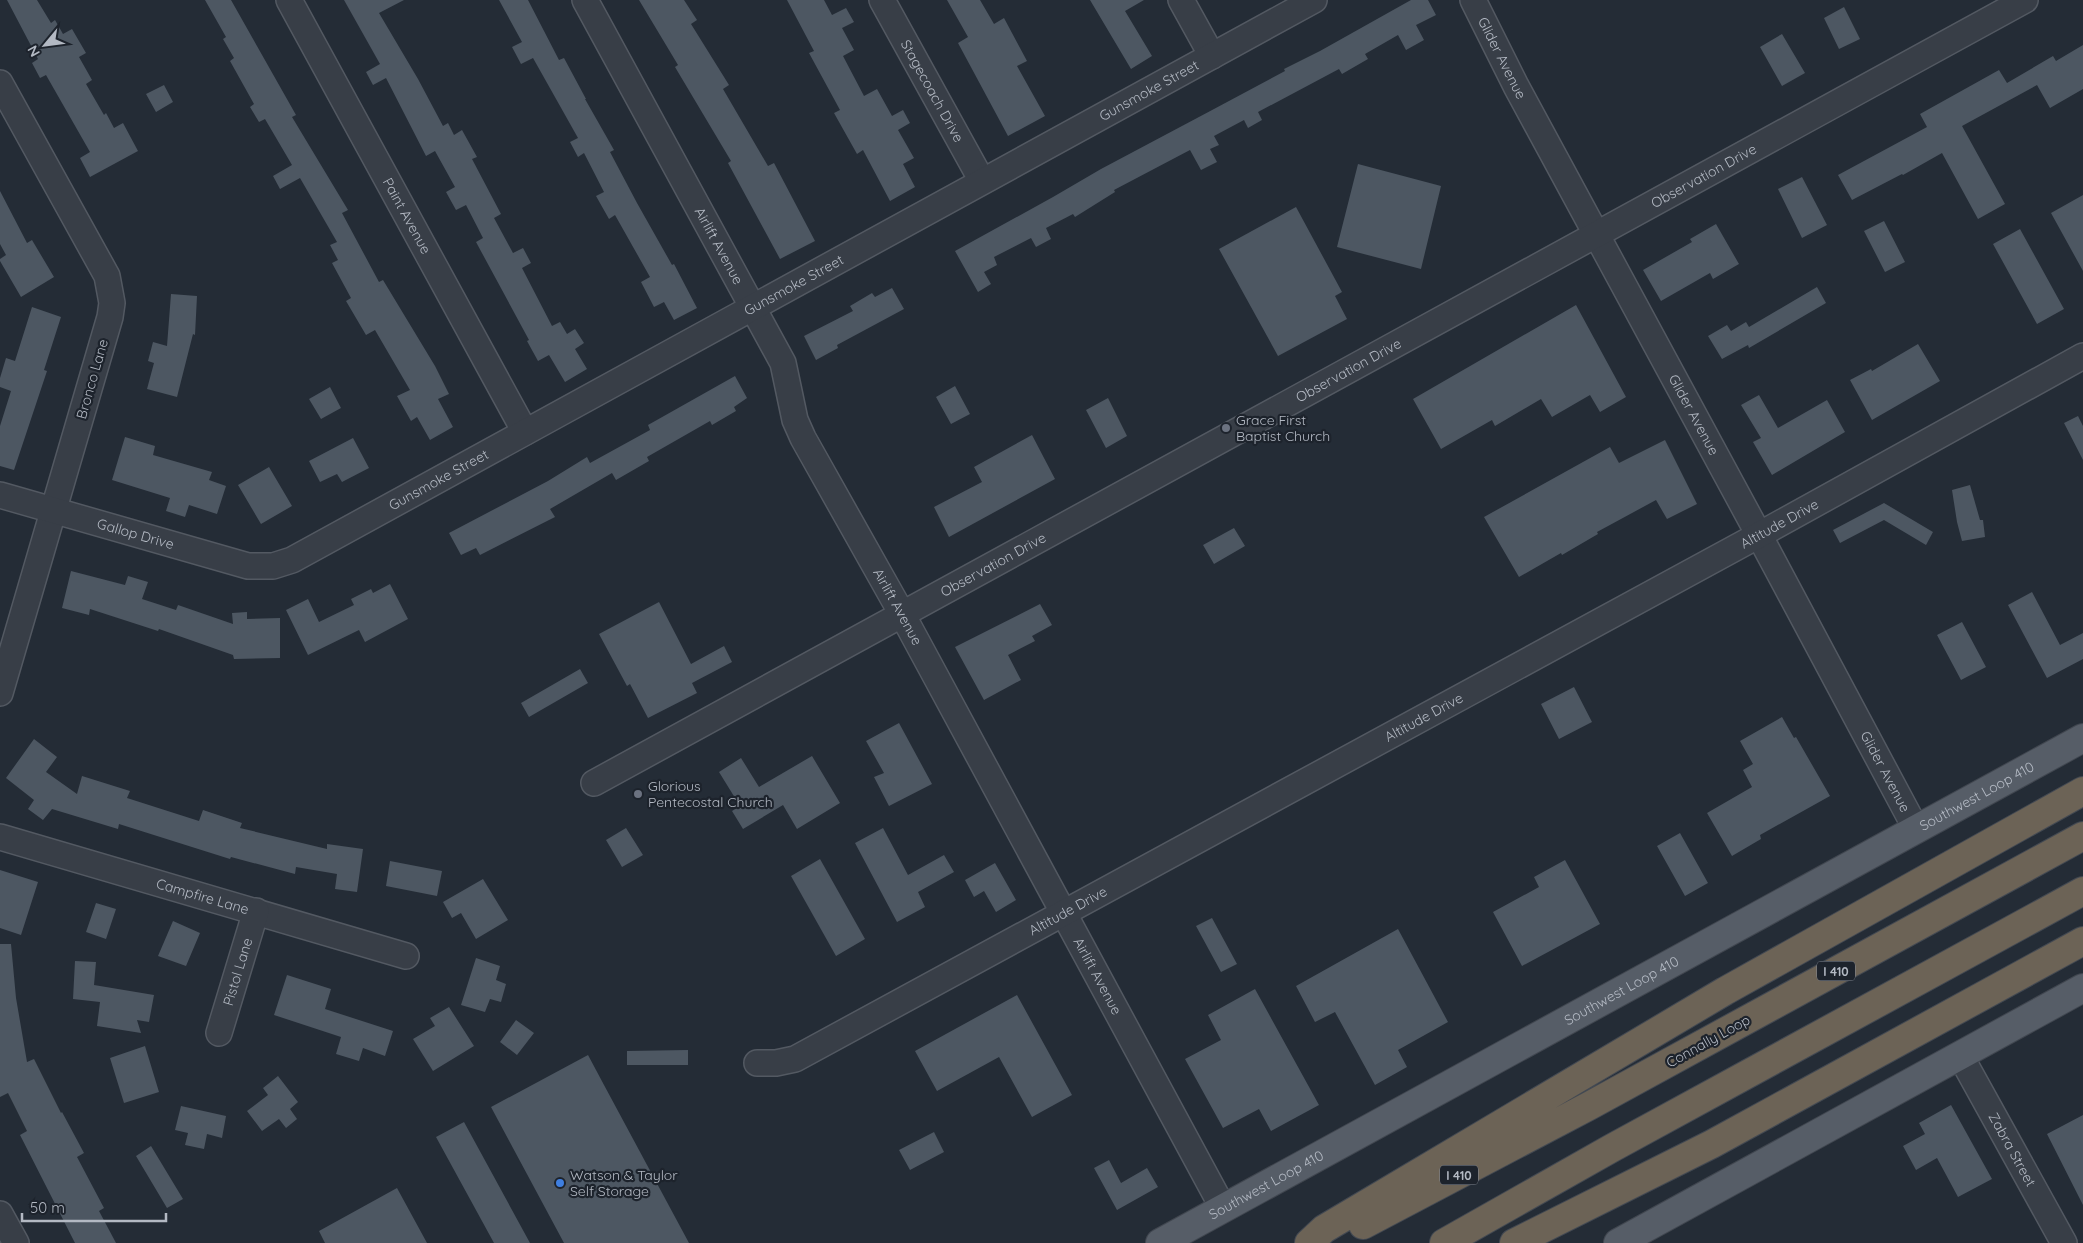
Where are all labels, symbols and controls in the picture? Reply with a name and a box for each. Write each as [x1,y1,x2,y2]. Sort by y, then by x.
street label: Glider Avenue [1474,14,1530,102]
north arrow [20,20,70,70]
street label: Stagecoach Drive [897,37,968,146]
text: N [23,42,44,60]
street label: Gunsmoke Street [1096,56,1202,125]
street label: Observation Drive [1648,140,1760,212]
street label: Paint Avenue [379,175,435,257]
street label: Airlift Avenue [691,204,747,288]
street label: Gunsmoke Street [741,250,847,320]
street label: Observation Drive [1293,334,1404,406]
street label: Bronco Lane [72,337,112,421]
street label: Glider Avenue [1665,371,1723,459]
place label: Grace First Baptist Church [1236,411,1330,445]
marker: Grace First Baptist Church [1220,422,1232,434]
street label: Gunsmoke Street [386,445,492,514]
street label: Altitude Drive [1737,495,1822,552]
street label: Gallop Drive [95,514,176,553]
street label: Observation Drive [937,528,1049,601]
street label: Airlift Avenue [869,565,926,648]
street label: Altitude Drive [1381,689,1466,746]
street label: Glider Avenue [1856,728,1914,815]
street label: Southwest Loop 410 [1916,757,2037,835]
place label: Glorious Pentecostal Church [648,777,773,811]
marker: Glorious Pentecostal Church [632,788,644,800]
street label: Campfire Lane [154,874,251,918]
street label: Altitude Drive [1025,882,1110,939]
street label: Airlift Avenue [1070,934,1126,1018]
street label: Pistol Lane [219,936,256,1008]
street label: Southwest Loop 410 [1561,952,1682,1029]
road number: I 410 [1817,961,1855,980]
street label: Connally Loop [1663,1011,1753,1071]
street label: Zabra Street [1985,1109,2040,1190]
street label: Southwest Loop 410 [1206,1146,1327,1224]
place label: Watson & Taylor Self Storage [570,1166,678,1200]
road number: I 410 [1440,1166,1478,1184]
marker: Watson & Taylor Self Storage [554,1177,566,1189]
scale bar [22,1190,166,1222]
text: 50 m [30,1198,65,1217]

